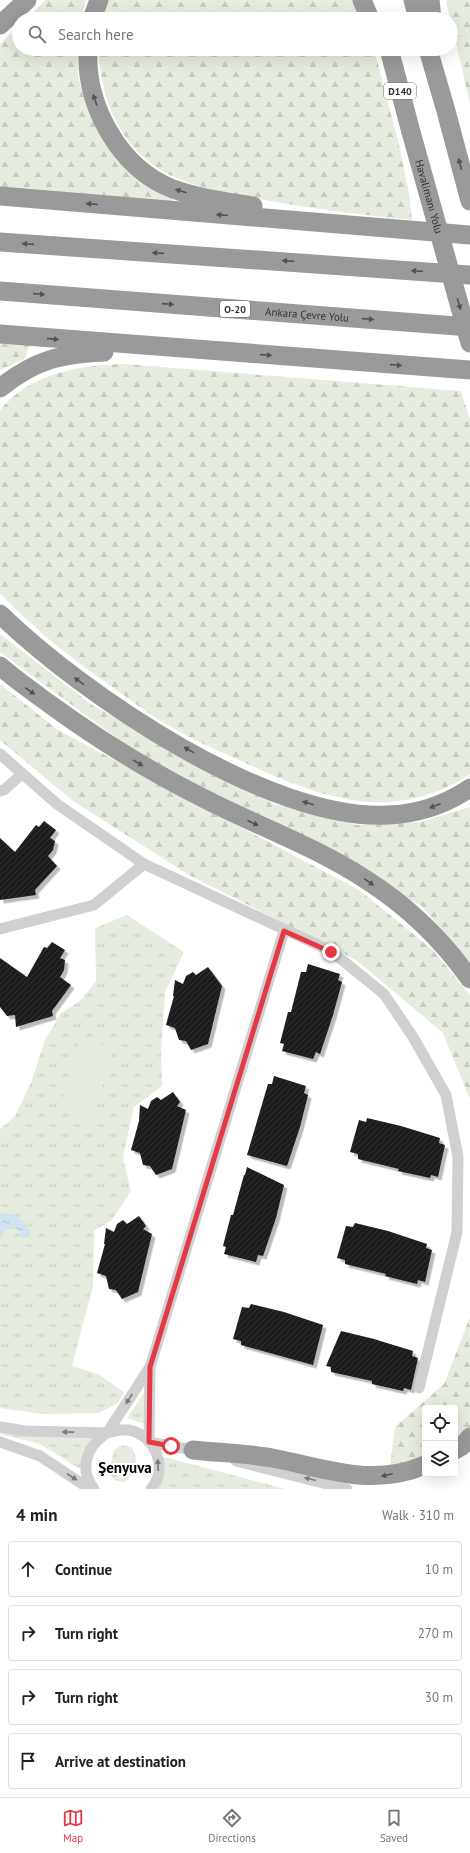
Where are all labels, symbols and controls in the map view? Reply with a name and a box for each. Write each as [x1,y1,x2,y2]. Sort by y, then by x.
search box [12,12,458,56]
icon: search [26,23,48,45]
text: Search here [58,25,134,44]
road number: D140 [384,83,416,99]
one-way arrow [92,94,98,106]
one-way arrow [457,157,463,169]
street label: Havalimanı Yolu [412,158,446,235]
one-way arrow [175,188,187,194]
one-way arrow [86,200,98,207]
one-way arrow [216,212,228,218]
one-way arrow [22,241,34,248]
one-way arrow [152,249,164,256]
one-way arrow [282,258,294,265]
one-way arrow [411,268,423,275]
one-way arrow [33,291,45,298]
one-way arrow [456,299,462,311]
one-way arrow [162,301,175,308]
road number: O-20 [220,301,250,317]
street label: Ankara Çevre Yolu [265,304,350,325]
one-way arrow [362,316,374,323]
one-way arrow [47,335,59,342]
one-way arrow [260,351,272,358]
one-way arrow [390,361,402,368]
one-way arrow [74,677,85,685]
one-way arrow [25,686,36,695]
one-way arrow [183,747,195,754]
one-way arrow [133,759,143,767]
one-way arrow [301,800,313,806]
one-way arrow [429,803,441,809]
one-way arrow [248,820,259,826]
one-way arrow [364,878,374,886]
route end [322,943,340,961]
one-way arrow [125,1394,132,1405]
map controls [422,1405,458,1477]
button: locate [422,1405,458,1441]
one-way arrow [61,1429,74,1435]
route start [162,1437,180,1455]
button: layers [422,1441,458,1477]
district label: Şenyuva [98,1458,152,1477]
one-way arrow [155,1458,161,1471]
one-way arrow [381,1472,394,1478]
one-way arrow [67,1473,77,1481]
one-way arrow [303,1476,316,1482]
text: 4 min [16,1504,57,1526]
text: Walk · 310 m [382,1507,454,1524]
icon: ahead [17,1558,39,1580]
text: Continue [55,1560,112,1579]
text: 10 m [425,1561,453,1578]
icon: right [17,1622,39,1644]
text: Turn right [55,1624,118,1643]
text: 270 m [418,1625,453,1642]
icon: right [17,1686,39,1708]
text: Turn right [55,1688,118,1707]
text: 30 m [425,1689,453,1706]
icon: arrive [17,1750,39,1772]
text: Arrive at destination [55,1752,186,1771]
tab: Map [62,1807,84,1845]
tab: Directions [208,1807,256,1845]
tab: Saved [380,1807,408,1845]

